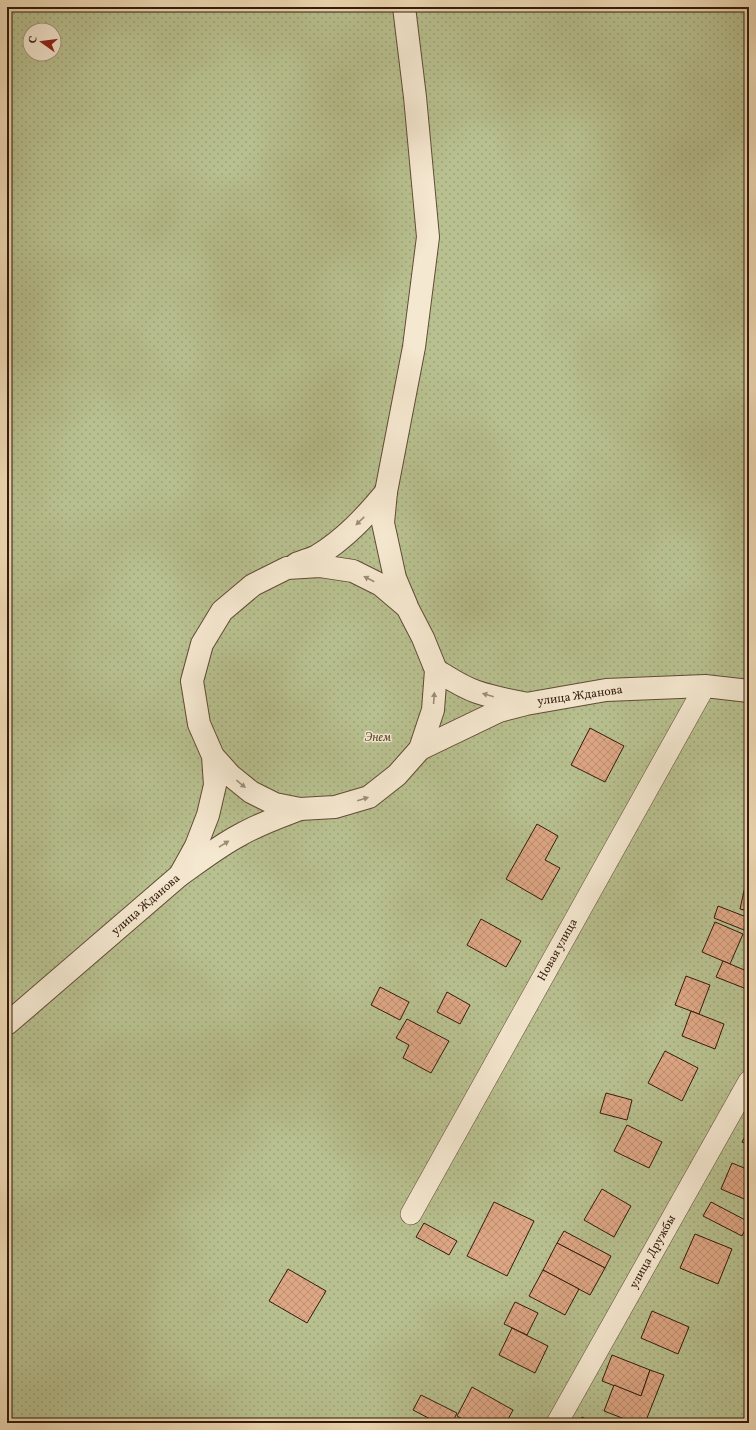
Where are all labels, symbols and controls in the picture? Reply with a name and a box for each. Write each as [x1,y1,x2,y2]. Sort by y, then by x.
north arrow [22,22,62,62]
text: С [26,35,42,45]
one-way arrow [355,516,365,526]
one-way arrow [364,576,375,583]
street label: улица Жданова [536,682,624,710]
one-way arrow [430,692,437,704]
one-way arrow [482,692,494,698]
park label: Энем [365,730,391,746]
one-way arrow [235,780,246,788]
one-way arrow [357,796,369,802]
one-way arrow [218,841,230,848]
street label: улица Жданова [108,871,184,939]
street label: Новая улица [534,916,582,984]
street label: улица Дружбы [626,1212,680,1292]

